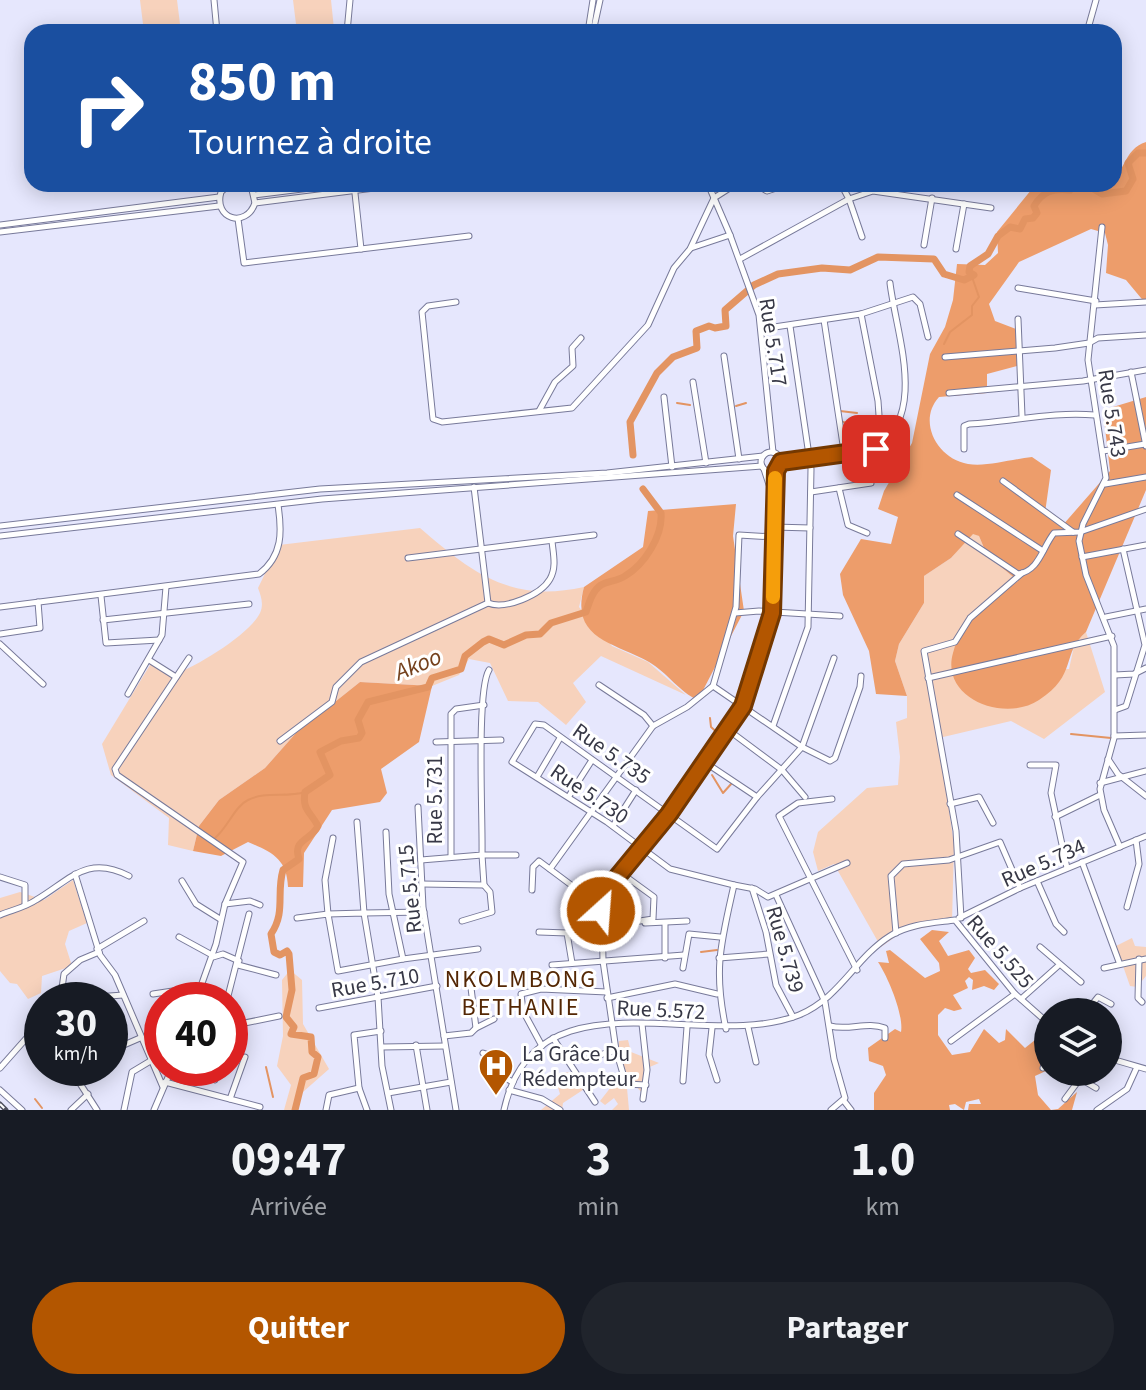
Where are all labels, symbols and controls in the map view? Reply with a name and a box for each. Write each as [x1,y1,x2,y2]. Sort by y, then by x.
text: 850 m [188,43,336,122]
icon: right [56,56,160,160]
text: Tournez à droite [188,117,432,168]
street label: Rue 5.717 [750,296,796,389]
street label: Rue 5.743 [1089,367,1135,460]
pin [842,415,910,483]
icon: arrive [854,427,898,471]
water label: Akoo [388,639,447,690]
street label: Rue 5.735 [566,715,657,792]
street label: Rue 5.731 [419,755,451,845]
street label: Rue 5.730 [544,756,635,832]
street label: Rue 5.734 [996,830,1091,896]
street label: Rue 5.715 [389,843,431,935]
position arrow [559,869,643,953]
street label: Rue 5.739 [757,902,813,996]
street label: Rue 5.525 [959,908,1042,996]
street label: Rue 5.710 [329,959,422,1006]
district label: NKOLMBONG BETHANIE [445,962,597,1025]
speed limit sign: 40 [144,982,248,1086]
street label: Rue 5.572 [616,992,706,1028]
text: 30 [55,995,97,1052]
map controls [1034,998,1122,1086]
button: layers [1034,998,1122,1086]
place label: La Grâce Du Rédempteur [522,1038,636,1095]
text: km/h [54,1040,98,1068]
hospital icon: La Grâce Du Rédempteur [477,1047,515,1097]
text: 09:47 [231,1126,347,1194]
text: 3 [586,1126,611,1194]
text: 1.0 [850,1126,915,1194]
text: Arrivée [250,1188,327,1225]
text: min [577,1188,619,1225]
text: km [866,1188,900,1225]
button: Quitter [32,1282,565,1374]
button: Partager [581,1282,1114,1374]

